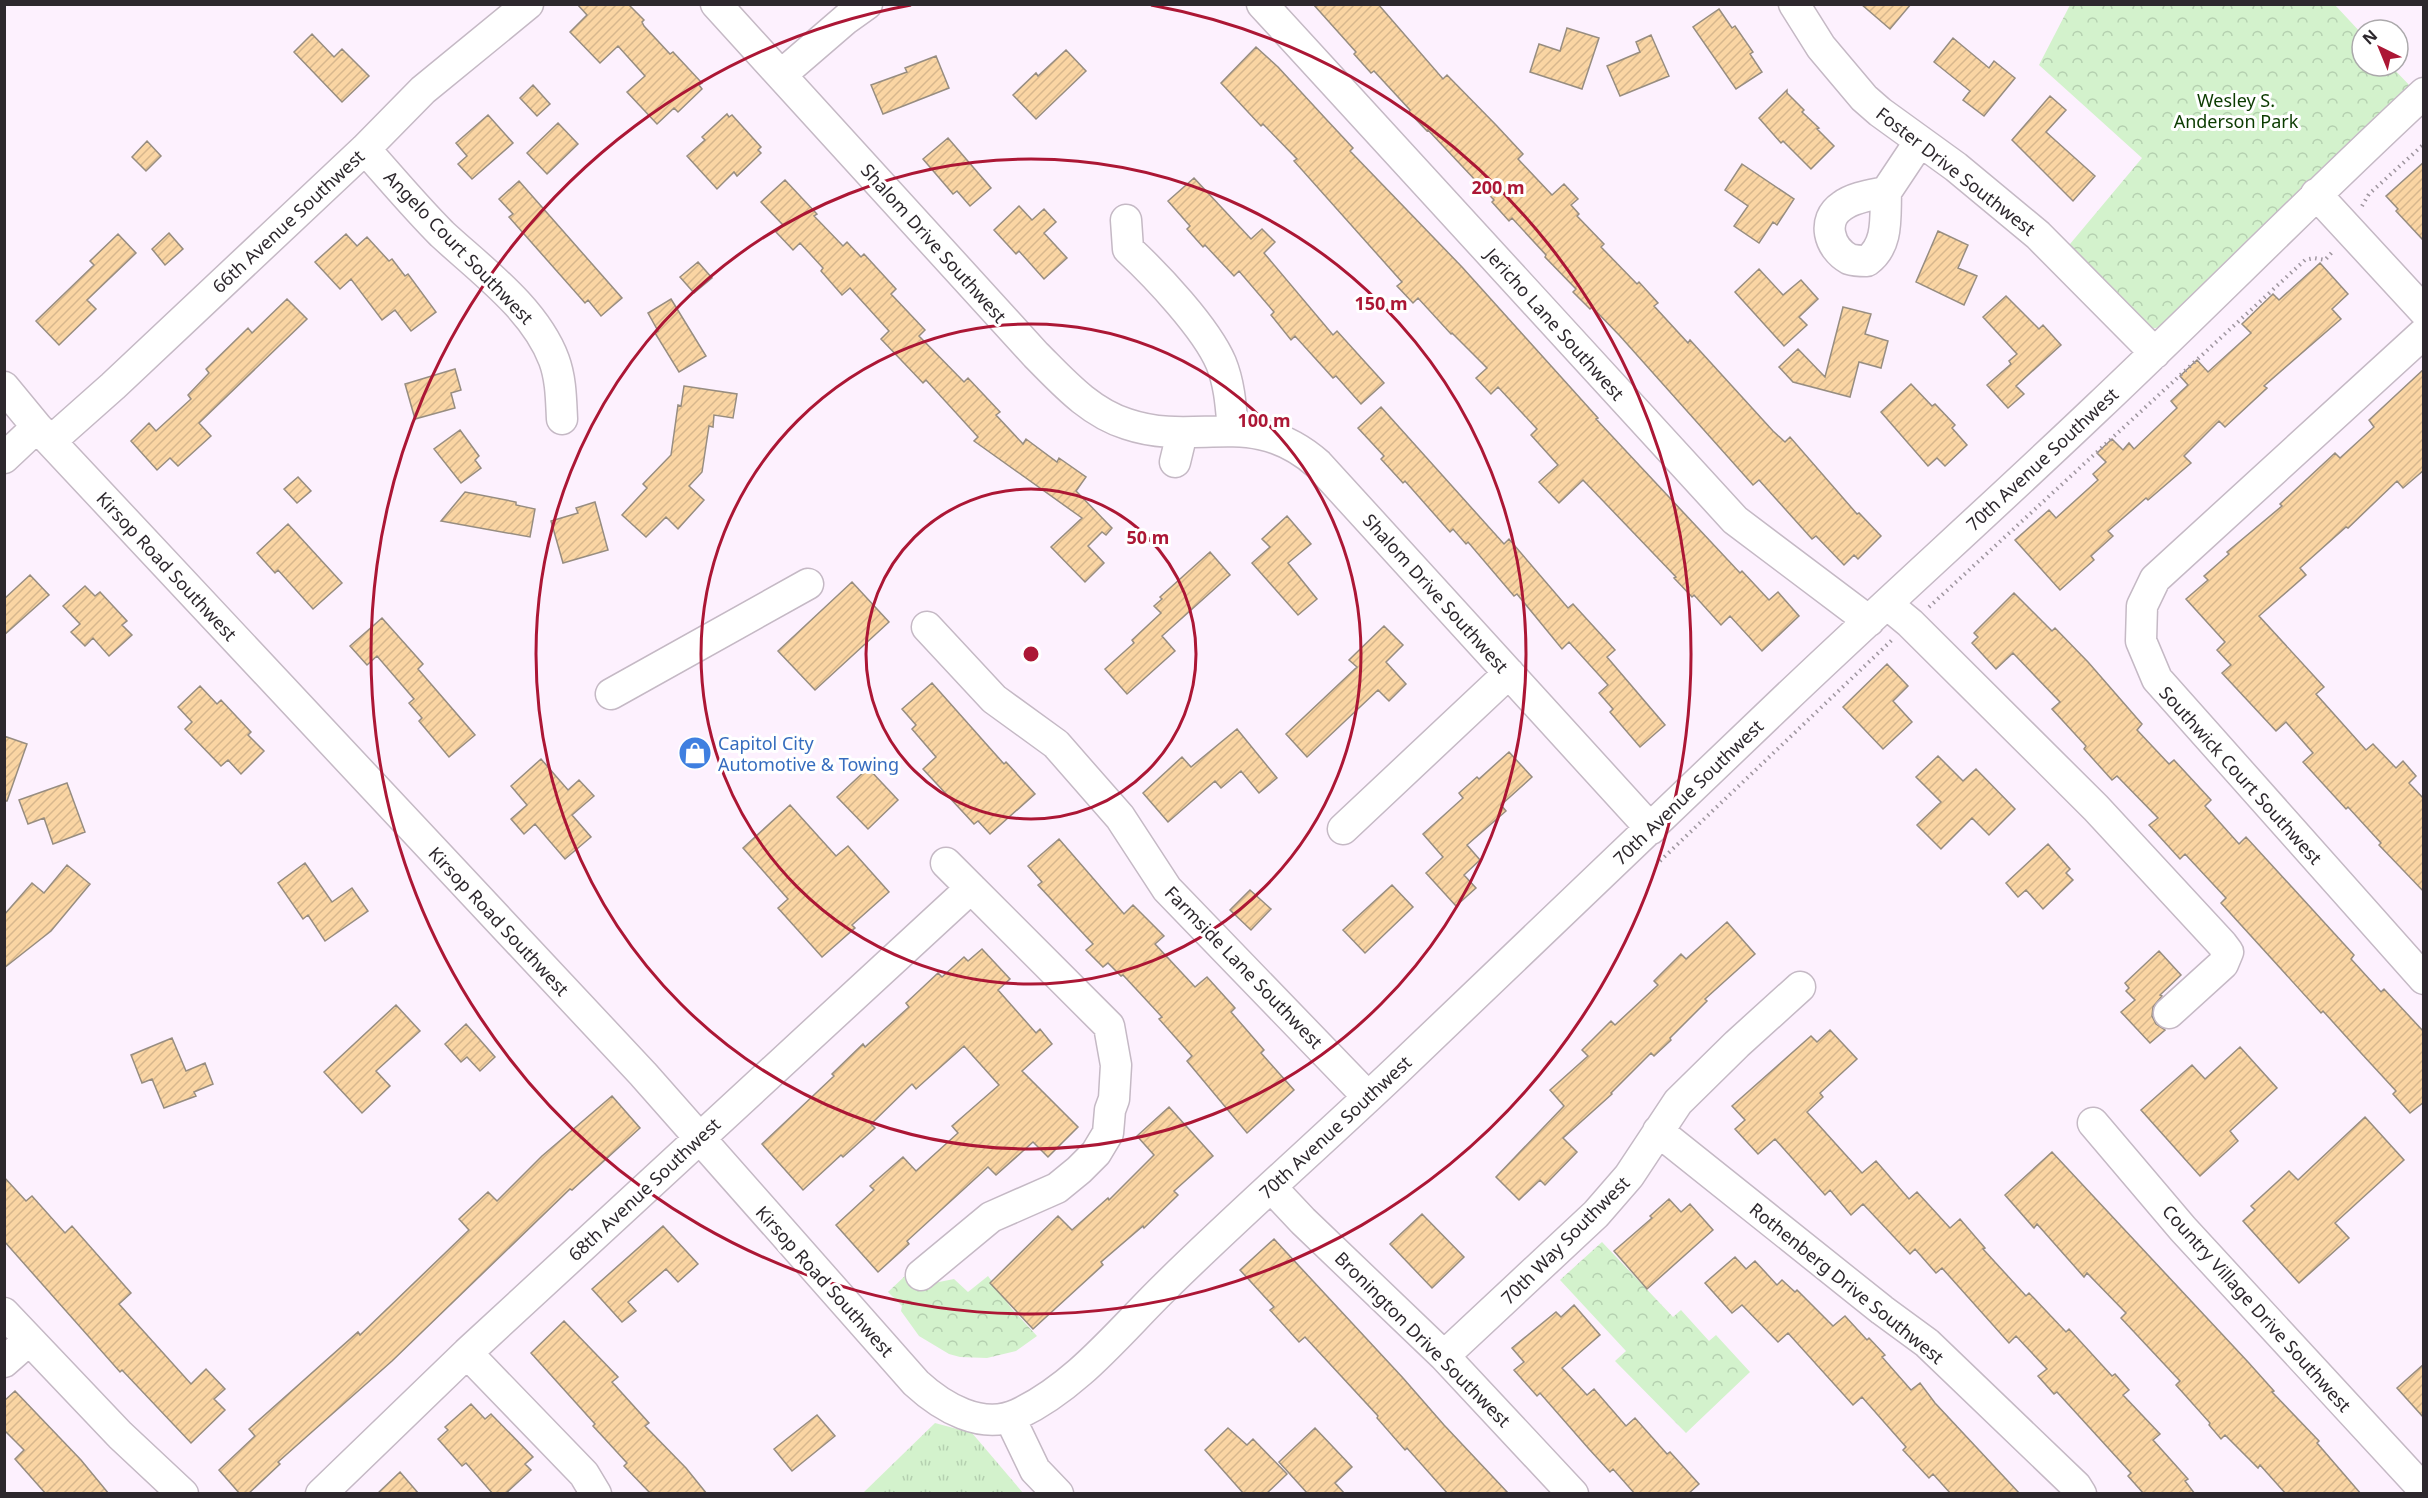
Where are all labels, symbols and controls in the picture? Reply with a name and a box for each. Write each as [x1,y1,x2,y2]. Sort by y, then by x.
north arrow [2350,18,2410,78]
text: N [2358,25,2382,50]
park label: Wesley S. Anderson Park [2174,88,2299,133]
street label: Foster Drive Southwest [1871,101,2041,241]
street label: 66th Avenue Southwest [207,144,370,298]
street label: Shalom Drive Southwest [856,158,1012,328]
street label: Angelo Court Southwest [379,165,539,329]
text: 200 m [1471,175,1525,199]
street label: Jericho Lane Southwest [1479,241,1630,406]
text: 150 m [1354,291,1408,315]
street label: 70th Avenue Southwest [1961,382,2124,536]
text: 100 m [1237,408,1291,432]
street label: Kirsop Road Southwest [92,486,243,646]
street label: Shalom Drive Southwest [1358,508,1514,678]
text: 50 m [1127,525,1169,549]
centre of rings [1021,644,1041,664]
street label: Southwick Court Southwest [2154,681,2328,870]
street label: 70th Avenue Southwest [1608,714,1769,870]
place label: Capitol City Automotive & Towing [718,731,899,776]
shop icon: Capitol City Automotive & Towing [677,735,713,771]
street label: Kirsop Road Southwest [424,841,575,1001]
street label: Farmside Lane Southwest [1160,881,1328,1054]
street label: 70th Avenue Southwest [1254,1050,1417,1204]
street label: 68th Avenue Southwest [563,1112,726,1266]
street label: 70th Way Southwest [1496,1170,1635,1309]
street label: Rothenberg Drive Southwest [1745,1197,1949,1369]
street label: Country Village Drive Southwest [2157,1199,2357,1417]
street label: Kirsop Road Southwest [751,1200,900,1362]
street label: Bronington Drive Southwest [1330,1246,1516,1432]

